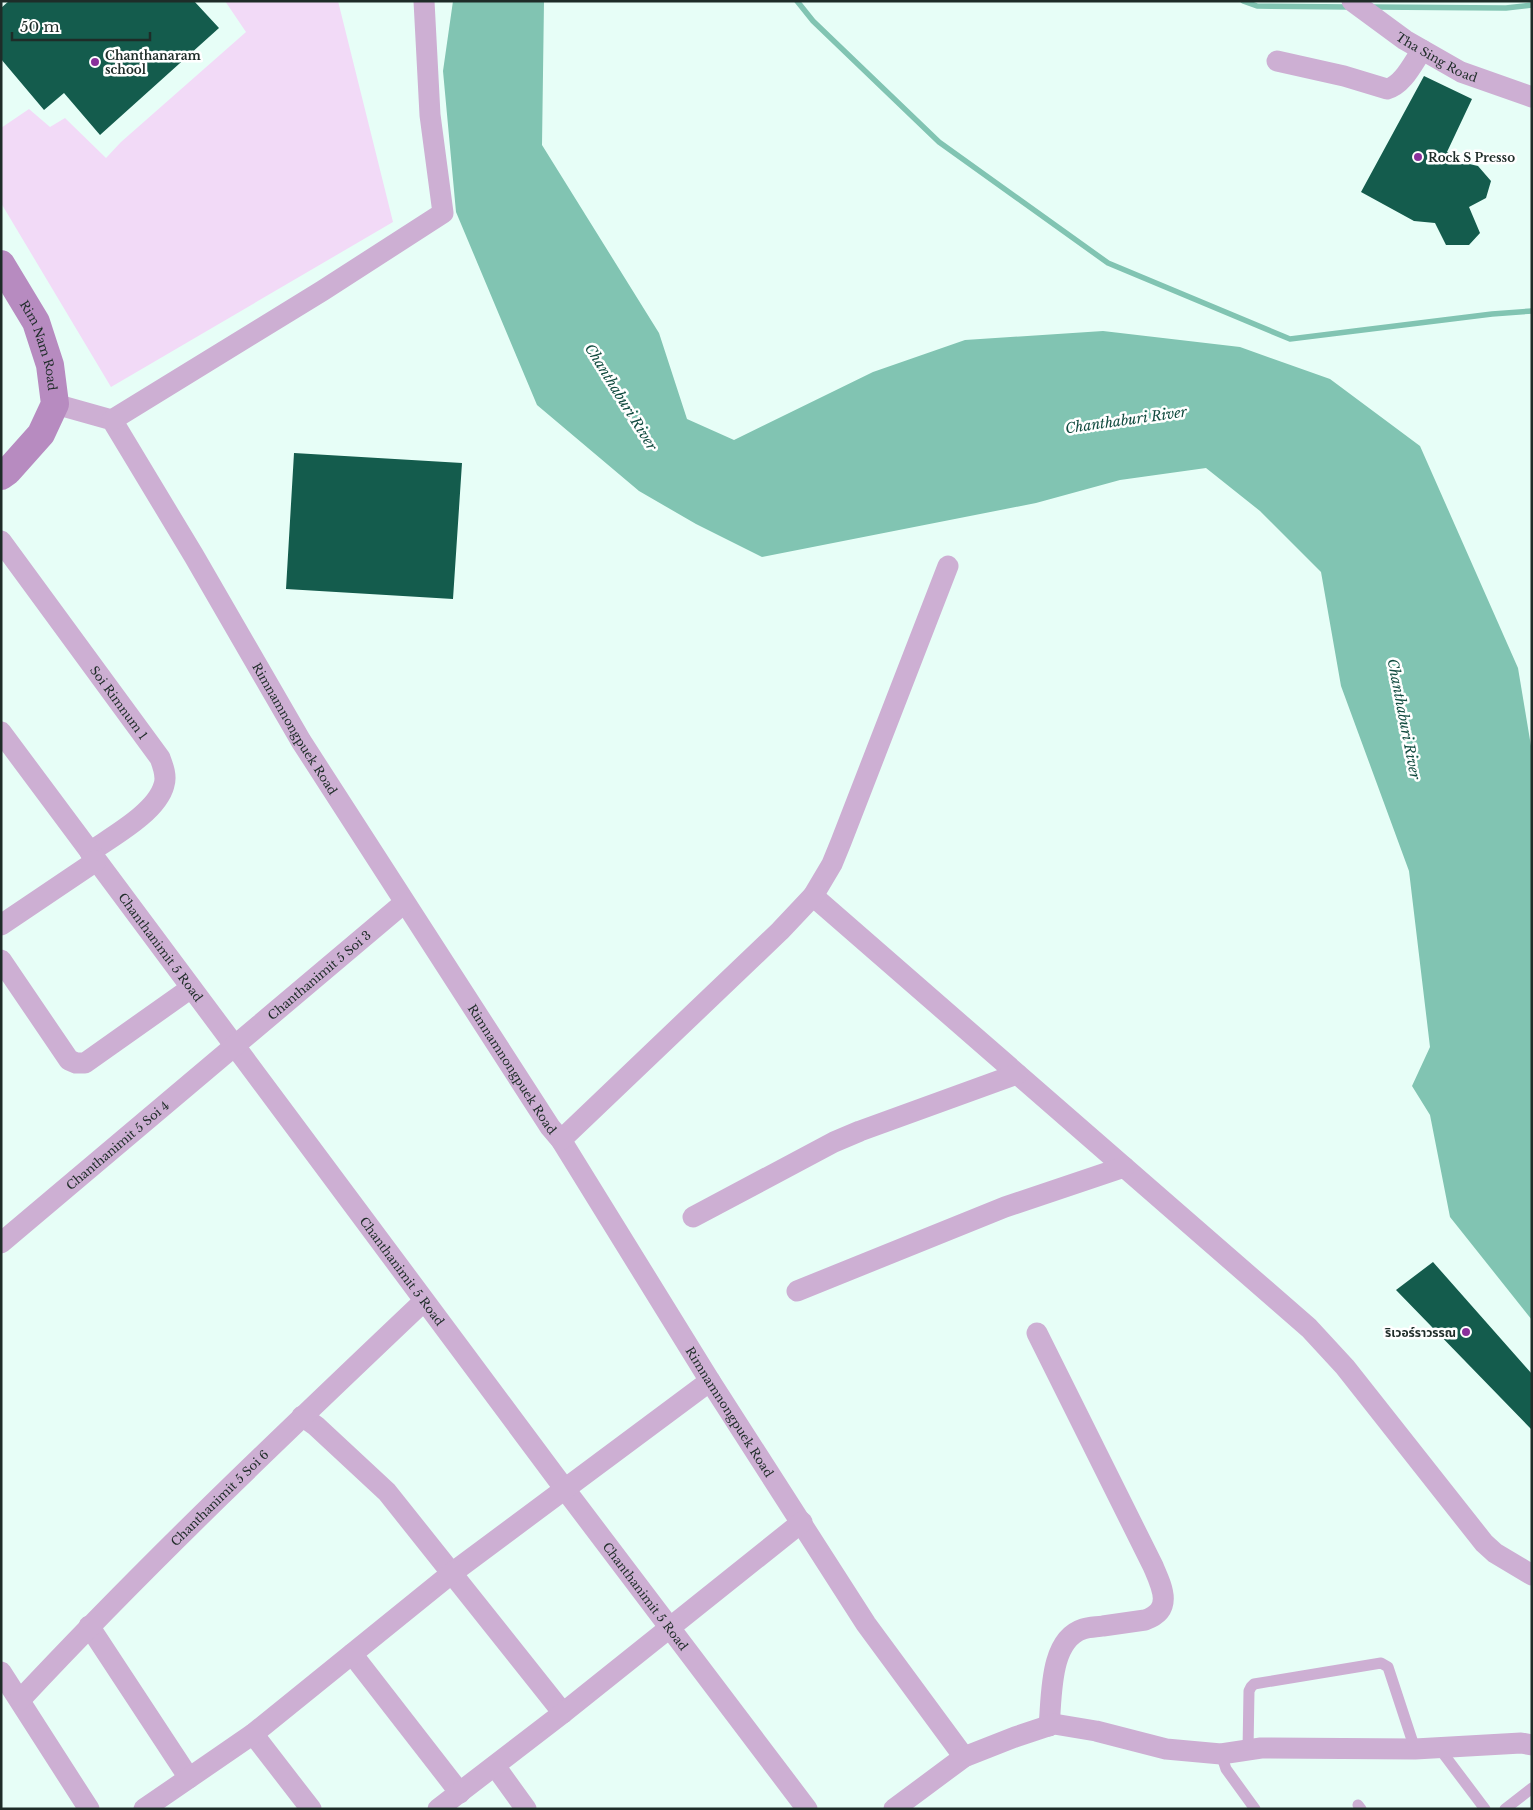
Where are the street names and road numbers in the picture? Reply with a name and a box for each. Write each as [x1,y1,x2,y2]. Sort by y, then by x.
street label: Tha Sing Road [1393,29,1479,85]
street label: Rim Nam Road [17,297,61,391]
street label: Rimnamnongpuek Road [250,660,341,797]
street label: Soi Rimnum 1 [87,663,151,742]
street label: Chanthanimit 5 Road [116,890,206,1004]
street label: Chanthanimit 5 Soi 3 [264,927,374,1023]
street label: Rimnamnongpuek Road [465,1001,560,1137]
street label: Chanthanimit 5 Soi 4 [63,1097,172,1193]
street label: Chanthanimit 5 Road [357,1214,448,1328]
street label: Rimnamnongpuek Road [683,1344,777,1480]
street label: Chanthanimit 5 Soi 6 [167,1446,271,1549]
street label: Chanthanimit 5 Road [600,1539,692,1653]

